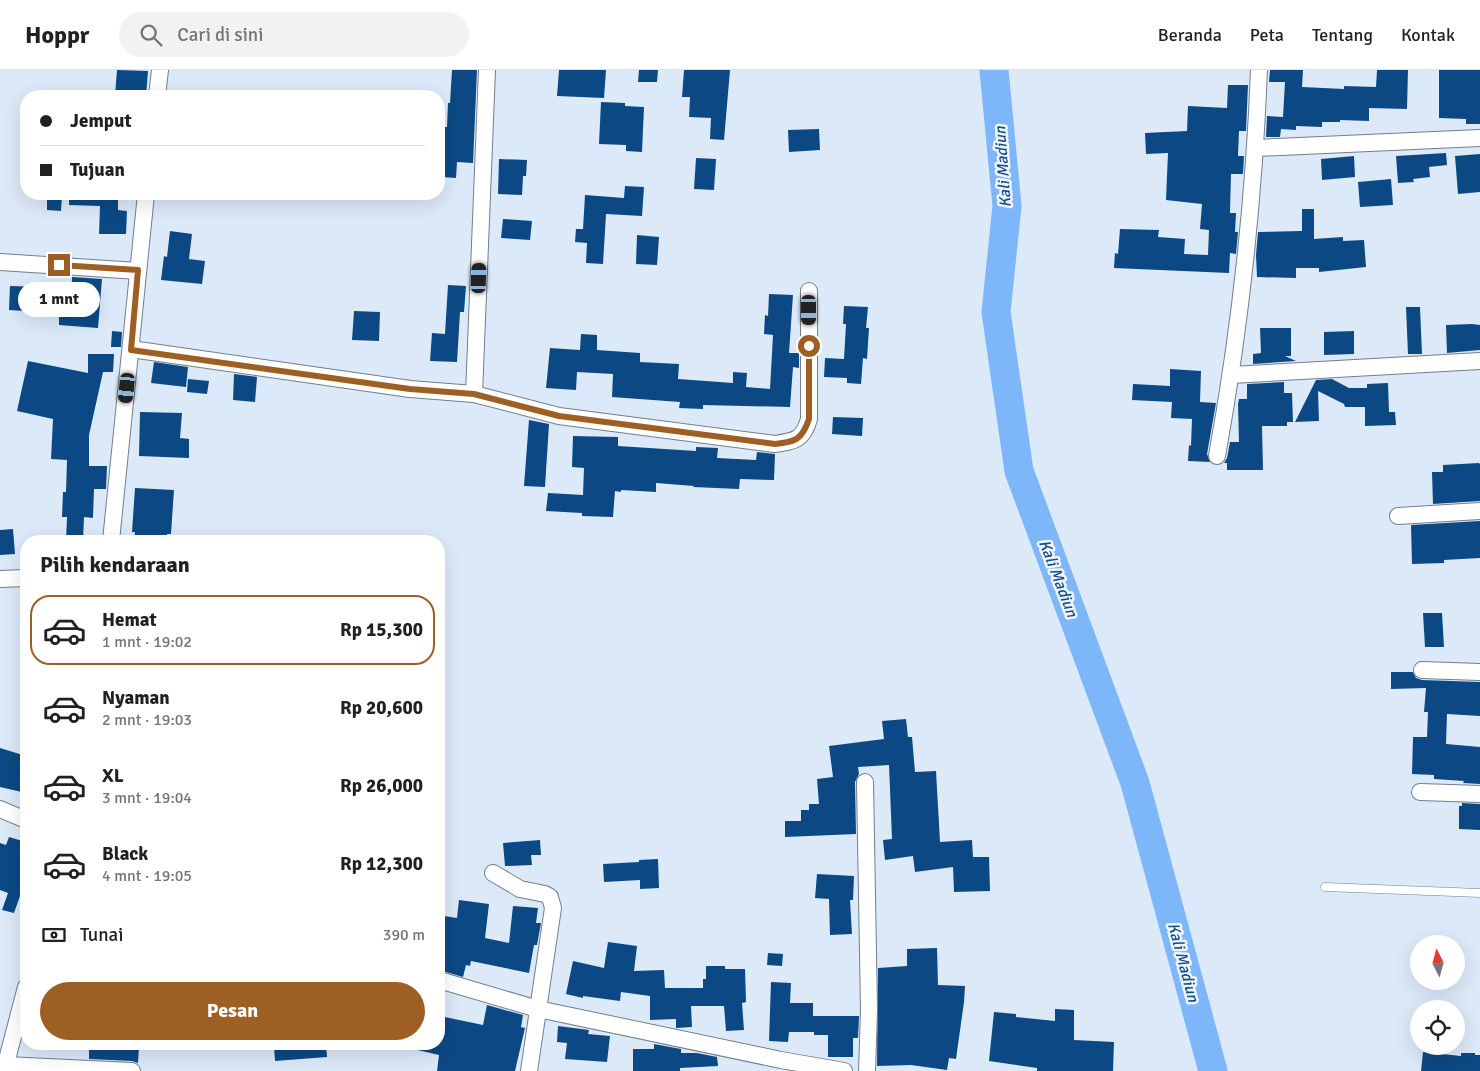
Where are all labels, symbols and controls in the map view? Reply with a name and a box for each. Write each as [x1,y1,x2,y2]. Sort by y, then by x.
search box [119,12,469,57]
text: Hoppr [25,20,89,50]
icon: search [137,21,165,49]
text: Cari di sini [177,23,263,47]
text: Beranda [1158,24,1222,46]
text: Peta [1250,24,1284,46]
text: Tentang [1312,24,1373,46]
text: Kontak [1401,24,1455,46]
text: Jemput [70,109,132,133]
water label: Kali Madiun [990,124,1016,208]
text: Tujuan [70,158,125,182]
route end [48,254,70,276]
car [470,263,487,293]
callout: 1 mnt [18,282,100,318]
text: 1 mnt [39,289,79,309]
car [801,295,816,325]
route start [798,335,820,357]
car [117,372,136,404]
water label: Kali Madiun [1034,537,1082,621]
text: Pilih kendaraan [40,551,190,578]
icon: car [42,608,87,653]
text: Hemat [102,608,157,632]
text: Rp 15,300 [340,618,423,642]
text: 1 mnt · 19:02 [102,632,192,652]
icon: car [42,686,87,731]
text: Nyaman [102,686,170,710]
text: Rp 20,600 [340,696,423,720]
text: 2 mnt · 19:03 [102,710,192,730]
icon: car [42,764,87,809]
text: XL [102,764,124,788]
text: Rp 26,000 [340,774,423,798]
text: 3 mnt · 19:04 [102,788,192,808]
icon: car [42,842,87,887]
text: Black [102,842,148,866]
text: Rp 12,300 [340,852,423,876]
text: 4 mnt · 19:05 [102,866,192,886]
water label: Kali Madiun [1163,920,1204,1005]
icon: cash [40,921,68,949]
text: Tunai [80,923,123,947]
text: 390 m [383,925,425,945]
north arrow [1410,935,1465,990]
map controls [1410,935,1465,1055]
button: Pesan [40,982,425,1040]
button: locate [1410,1000,1465,1055]

